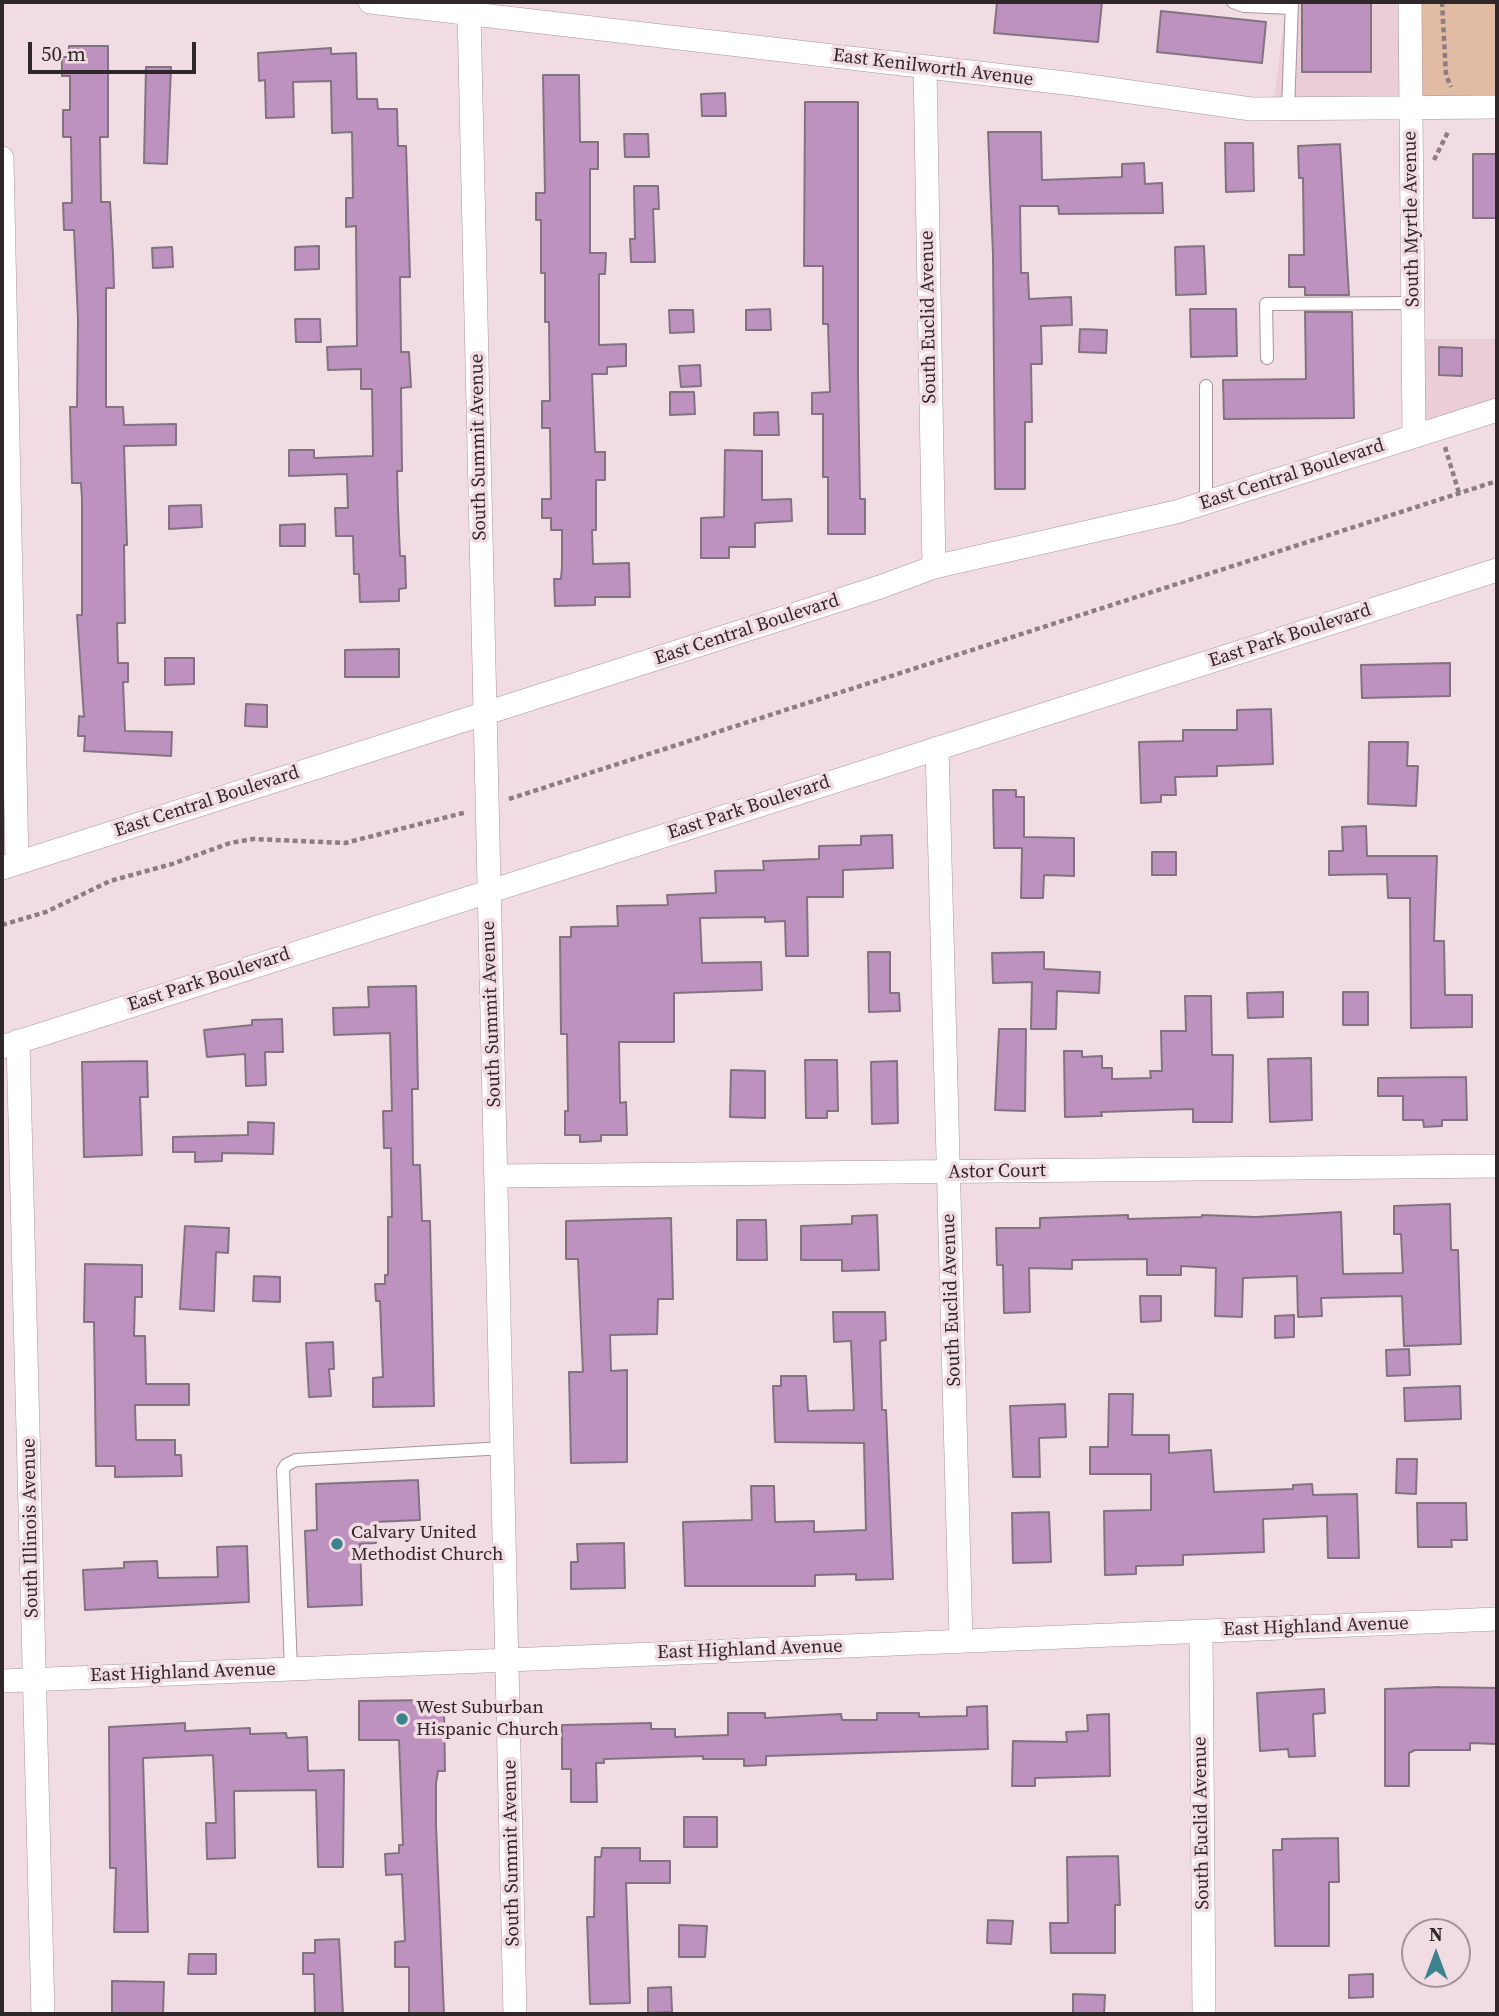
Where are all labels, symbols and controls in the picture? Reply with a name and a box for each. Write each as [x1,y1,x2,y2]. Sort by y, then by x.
scale bar [32,28,200,72]
text: 50 m [41,39,86,68]
street label: East Kenilworth Avenue [831,44,1035,92]
street label: South Myrtle Avenue [1399,131,1425,307]
street label: South Euclid Avenue [916,230,942,404]
street label: South Summit Avenue [466,354,492,540]
street label: East Central Boulevard [1197,434,1387,516]
street label: East Central Boulevard [652,589,842,671]
street label: East Park Boulevard [1206,599,1374,673]
street label: East Central Boulevard [112,761,302,843]
street label: East Park Boulevard [665,771,833,845]
street label: South Summit Avenue [477,920,507,1108]
street label: East Park Boulevard [125,943,293,1017]
street label: Astor Court [948,1160,1046,1184]
street label: South Euclid Avenue [938,1213,966,1387]
street label: South Illinois Avenue [18,1438,44,1618]
place label: Calvary United Methodist Church [351,1522,503,1566]
marker: Calvary United Methodist Church [329,1536,345,1552]
street label: East Highland Avenue [1223,1612,1409,1642]
street label: East Highland Avenue [657,1635,843,1665]
street label: East Highland Avenue [90,1658,276,1688]
place label: West Suburban Hispanic Church [416,1697,559,1741]
marker: West Suburban Hispanic Church [394,1711,410,1727]
street label: South Euclid Avenue [1189,1736,1215,1910]
street label: South Summit Avenue [499,1760,525,1946]
north arrow [1401,1918,1471,1988]
text: N [1429,1921,1443,1947]

